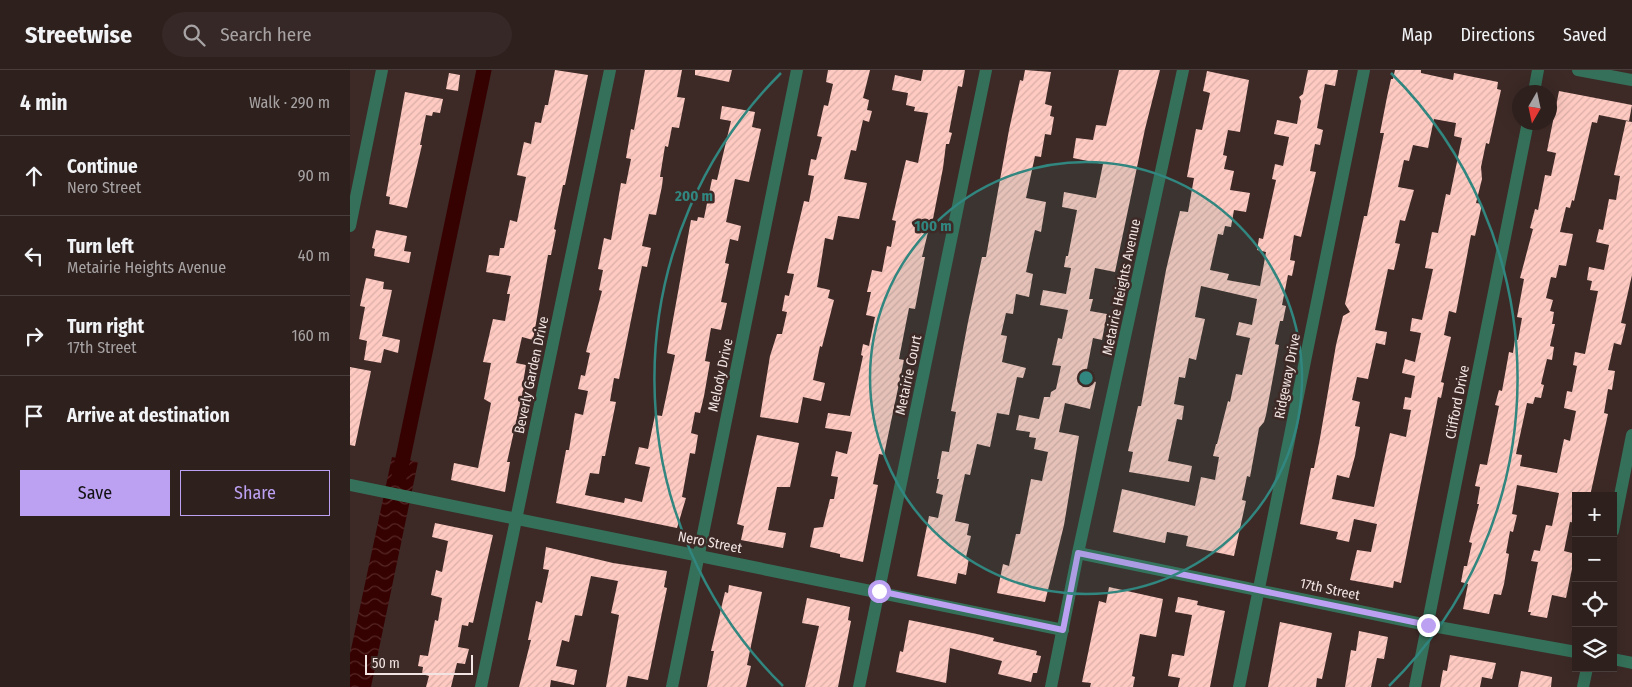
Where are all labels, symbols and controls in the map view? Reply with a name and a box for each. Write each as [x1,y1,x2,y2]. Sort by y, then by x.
search box [162,12,512,57]
text: Streetwise [25,21,132,49]
icon: search [180,21,208,49]
text: Search here [220,23,312,46]
text: Map [1401,24,1433,46]
text: Directions [1461,24,1535,46]
text: Saved [1563,24,1607,46]
north arrow [1512,85,1557,130]
text: 4 min [20,90,68,116]
text: Walk · 290 m [249,93,330,112]
text: Continue [67,155,138,178]
icon: ahead [20,162,48,190]
text: 90 m [298,166,330,185]
text: Nero Street [67,178,141,197]
text: 200 m [674,187,713,205]
text: 100 m [914,217,952,235]
street label: Metairie Heights Avenue [1099,217,1144,357]
text: Turn left [67,235,134,258]
icon: left [20,242,48,270]
text: 40 m [298,246,330,265]
text: Metairie Heights Avenue [67,258,226,277]
text: Turn right [67,315,144,338]
street label: Beverly Garden Drive [511,315,552,435]
icon: right [20,322,48,350]
text: 160 m [291,326,330,345]
street label: Ridgeway Drive [1271,332,1304,420]
street label: Metairie Court [892,333,925,417]
street label: Melody Drive [704,337,737,413]
text: 17th Street [67,338,137,357]
street label: Clifford Drive [1442,364,1473,440]
centre of rings [1077,369,1095,387]
icon: arrive [20,402,48,430]
text: Arrive at destination [67,404,230,427]
button: Save [20,470,170,516]
button: Share [180,470,330,516]
map controls [1572,492,1617,672]
button: + [1572,492,1617,537]
street label: Nero Street [676,528,744,557]
button: − [1572,537,1617,582]
street label: 17th Street [1298,575,1362,604]
route start [868,580,891,603]
button: locate [1572,582,1617,627]
route end [1417,614,1440,637]
button: layers [1572,627,1617,672]
scale bar [365,652,472,675]
text: 50 m [372,655,400,672]

